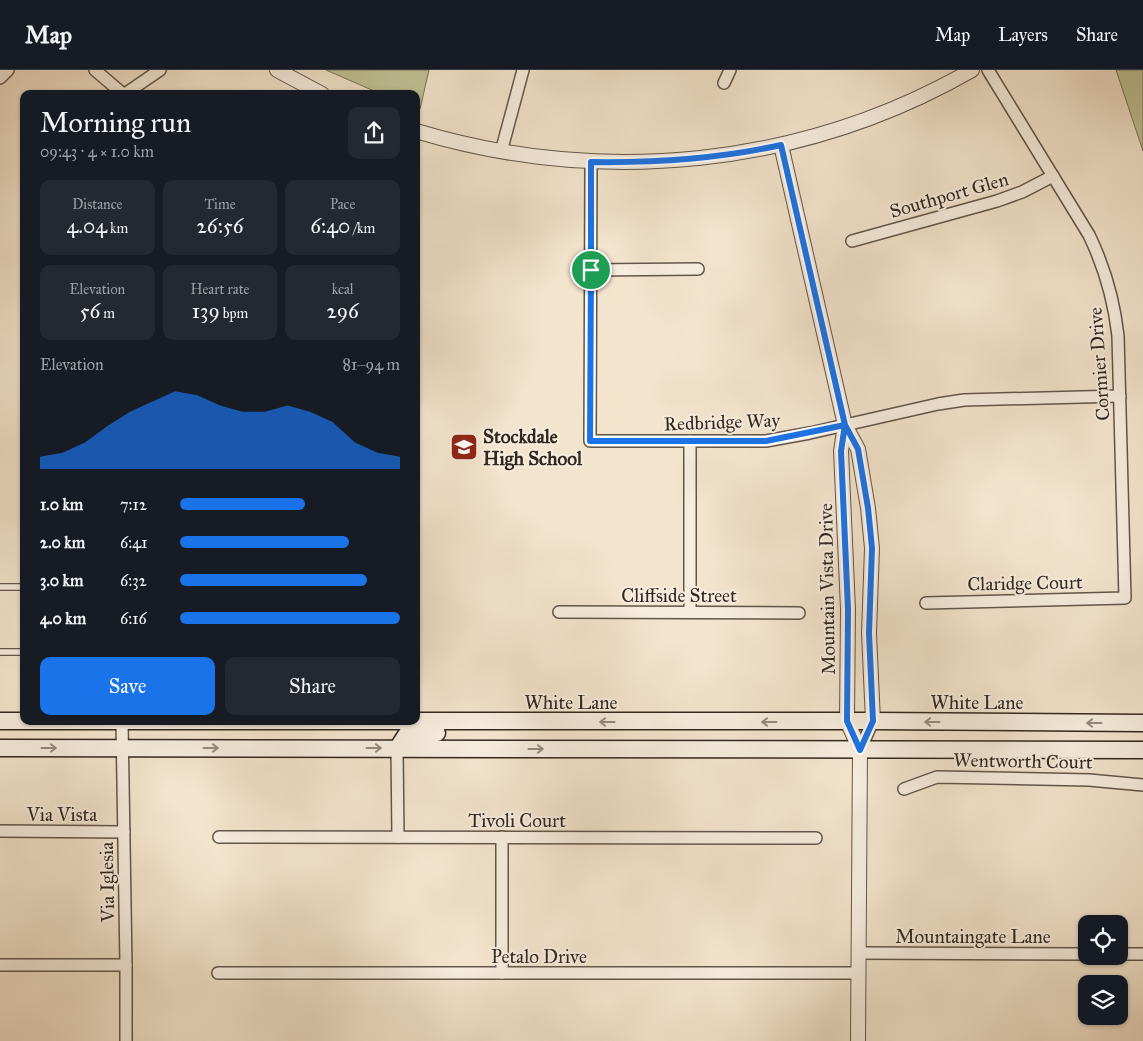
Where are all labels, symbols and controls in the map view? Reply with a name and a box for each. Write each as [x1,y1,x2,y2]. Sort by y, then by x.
text: Map [25,20,72,50]
text: Map [935,24,970,46]
text: Layers [998,24,1048,46]
text: Share [1076,24,1118,46]
text: Morning run [40,105,191,140]
button: share [348,107,400,159]
text: 09:43 · 4 × 1.0 km [40,142,154,161]
street label: Southport Glen [887,167,1011,223]
text: Distance [72,196,122,213]
text: Time [204,196,235,213]
text: Pace [330,196,355,213]
text: 4.04 [66,213,107,239]
text: 26:56 [197,213,243,239]
text: 6:40 [310,213,350,239]
text: km [107,220,128,237]
text: /km [350,220,375,237]
pin [570,249,612,291]
icon: arrive [577,256,605,284]
text: Elevation [70,281,125,298]
text: Heart rate [191,281,249,298]
text: kcal [332,281,354,298]
text: 56 [80,298,100,324]
text: 139 [192,298,220,324]
text: 296 [326,298,359,324]
text: m [100,305,115,322]
text: bpm [220,305,248,322]
street label: Cormier Drive [1084,306,1114,422]
text: Elevation [40,355,104,374]
text: 81–94 m [342,355,400,374]
street label: Redbridge Way [663,408,782,437]
place label: Stockdale High School [483,425,583,471]
school or university icon: Stockdale High School [449,432,479,462]
text: 1.0 km [40,495,83,514]
text: 7:12 [120,495,147,514]
street label: Mountain Vista Drive [814,503,840,675]
text: 2.0 km [40,533,85,552]
text: 6:41 [120,533,147,552]
street label: Claridge Court [967,570,1083,597]
text: 3.0 km [40,571,83,590]
text: 6:32 [120,571,147,590]
street label: Cliffside Street [621,584,737,607]
text: 4.0 km [40,609,86,628]
text: 6:16 [120,609,147,628]
button: Save [40,657,215,715]
button: Share [225,657,400,715]
street label: White Lane [525,691,618,714]
street label: White Lane [931,691,1024,714]
one-way arrow [599,717,616,727]
one-way arrow [762,717,778,727]
one-way arrow [924,717,940,727]
one-way arrow [1087,718,1103,728]
one-way arrow [40,743,56,753]
one-way arrow [202,743,219,753]
one-way arrow [365,743,381,753]
one-way arrow [528,744,544,754]
street label: Wentworth Court [953,748,1093,774]
street label: Via Vista [26,803,98,826]
street label: Tivoli Court [468,809,566,832]
street label: Via Iglesia [95,841,120,923]
map controls [1078,915,1128,1025]
button: locate [1078,915,1128,965]
street label: Mountaingate Lane [895,925,1051,949]
street label: Petalo Drive [491,945,587,968]
button: layers [1078,975,1128,1025]

